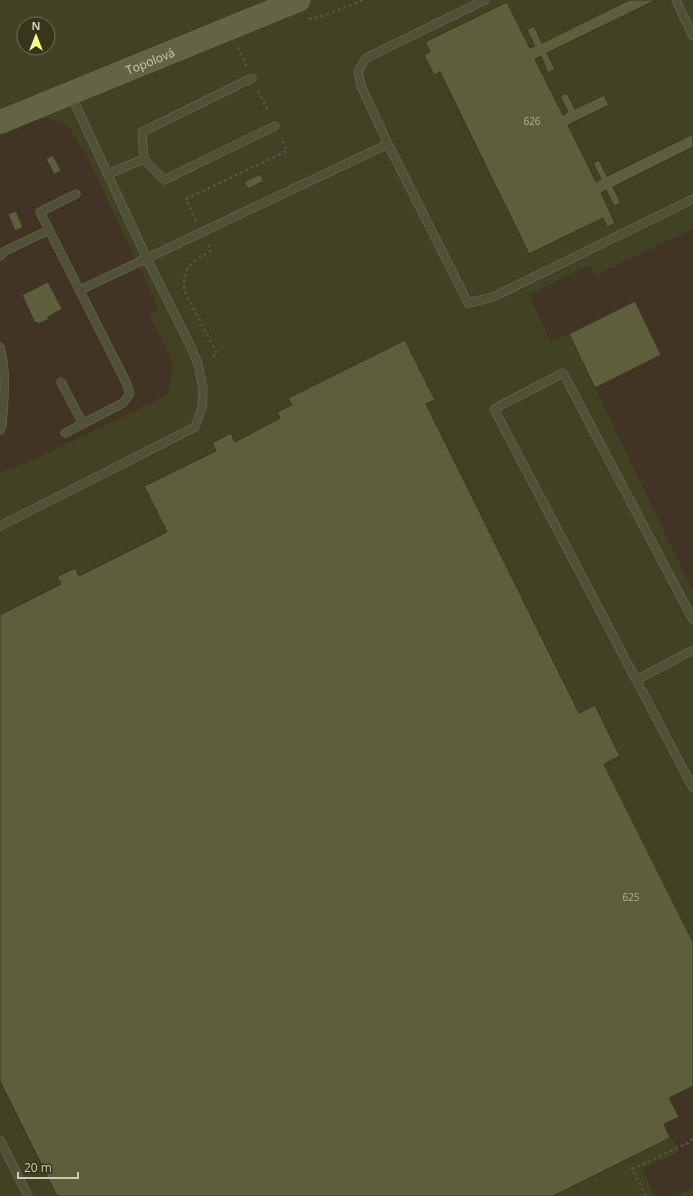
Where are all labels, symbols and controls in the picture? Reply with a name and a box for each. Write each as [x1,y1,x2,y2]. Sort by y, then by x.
north arrow [16,16,56,56]
text: N [32,18,40,33]
street label: Topolová [123,43,177,78]
house number: 626 [523,114,541,128]
house number: 625 [622,890,640,904]
scale bar [18,1154,78,1180]
text: 20 m [24,1159,52,1176]

